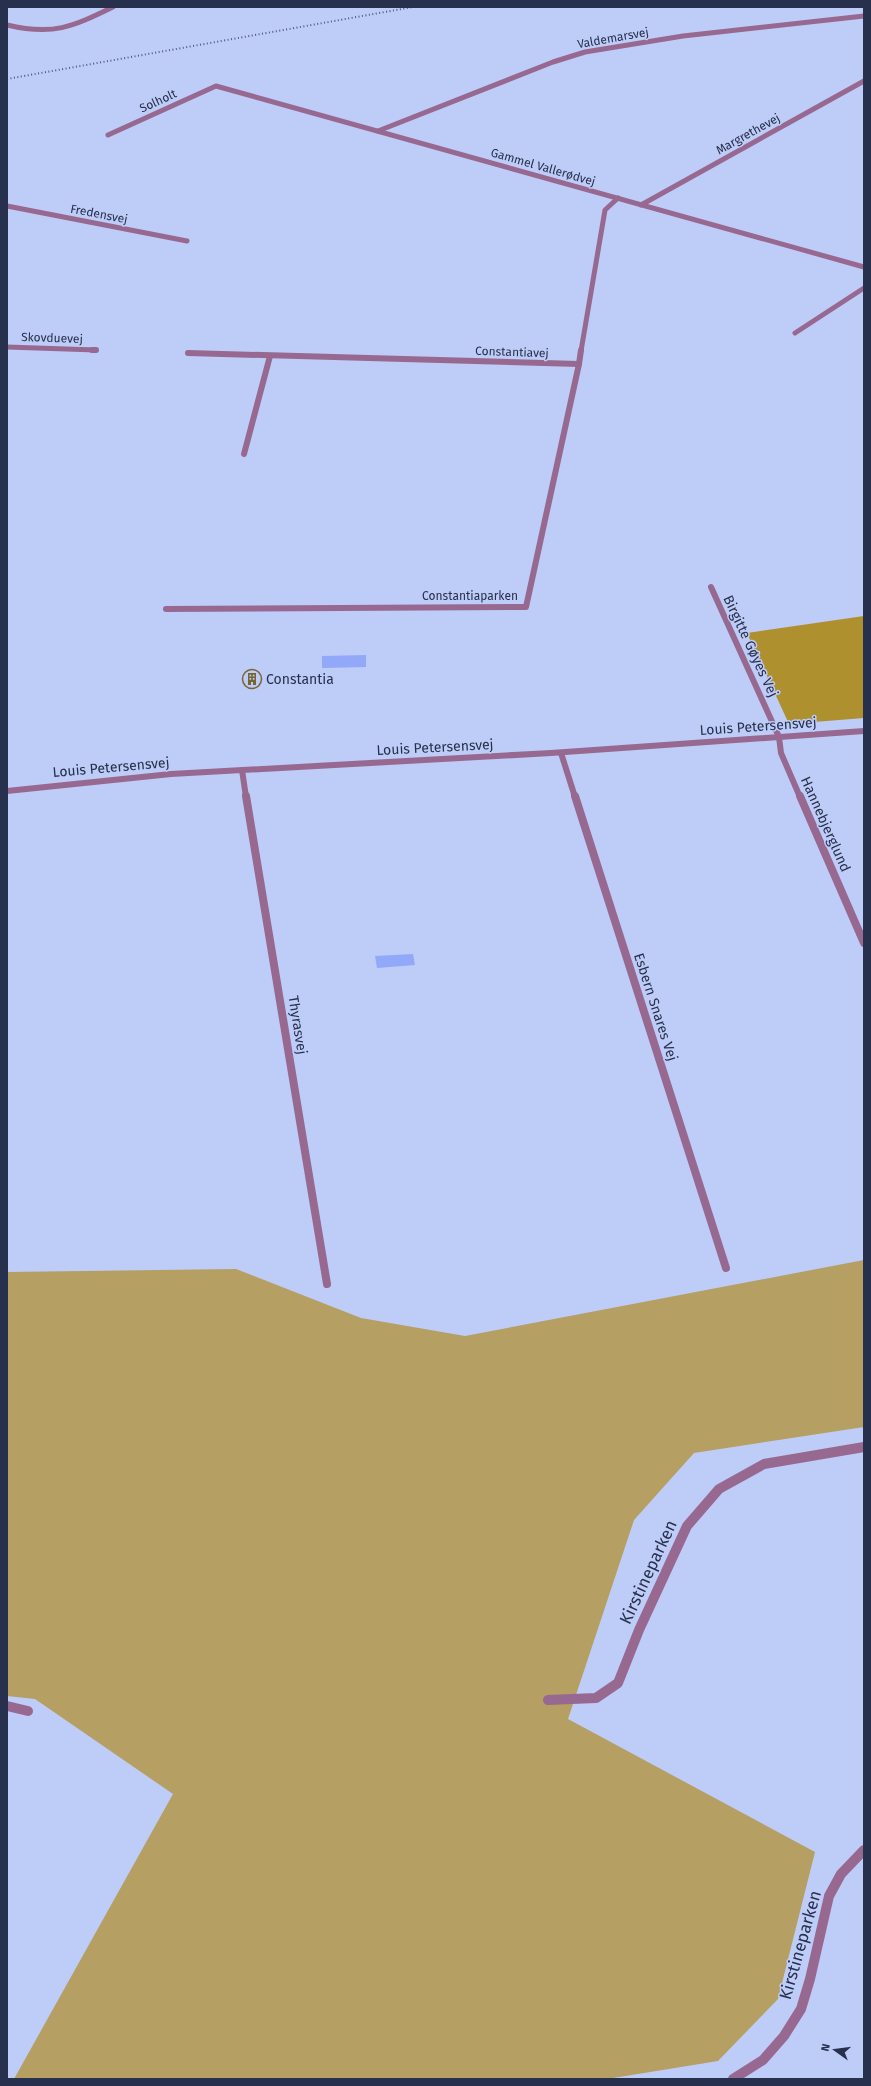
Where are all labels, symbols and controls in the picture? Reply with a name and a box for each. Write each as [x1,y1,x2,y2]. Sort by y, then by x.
street label: Valdemarsvej [576,25,650,51]
street label: Solholt [137,86,179,116]
street label: Margrethevej [714,111,782,157]
street label: Gammel Vallerødvej [489,145,597,189]
street label: Fredensvej [69,202,129,226]
street label: Skovduevej [21,330,83,346]
street label: Constantiavej [475,344,549,360]
street label: Constantiaparken [422,589,518,603]
street label: Birgitte Gøyes Vej [719,592,782,700]
building icon: Constantia [241,668,263,690]
place label: Constantia [266,671,334,688]
street label: Louis Petersensvej [699,714,817,739]
street label: Louis Petersensvej [376,736,494,759]
street label: Louis Petersensvej [52,754,170,781]
street label: Hannebjerglund [797,774,854,874]
street label: Esbern Snares Vej [630,951,681,1063]
street label: Thyrasvej [284,994,311,1056]
street label: Kirstineparken [615,1517,682,1628]
street label: Kirstineparken [775,1888,826,2002]
north arrow [815,2030,855,2070]
text: N [819,2043,833,2053]

